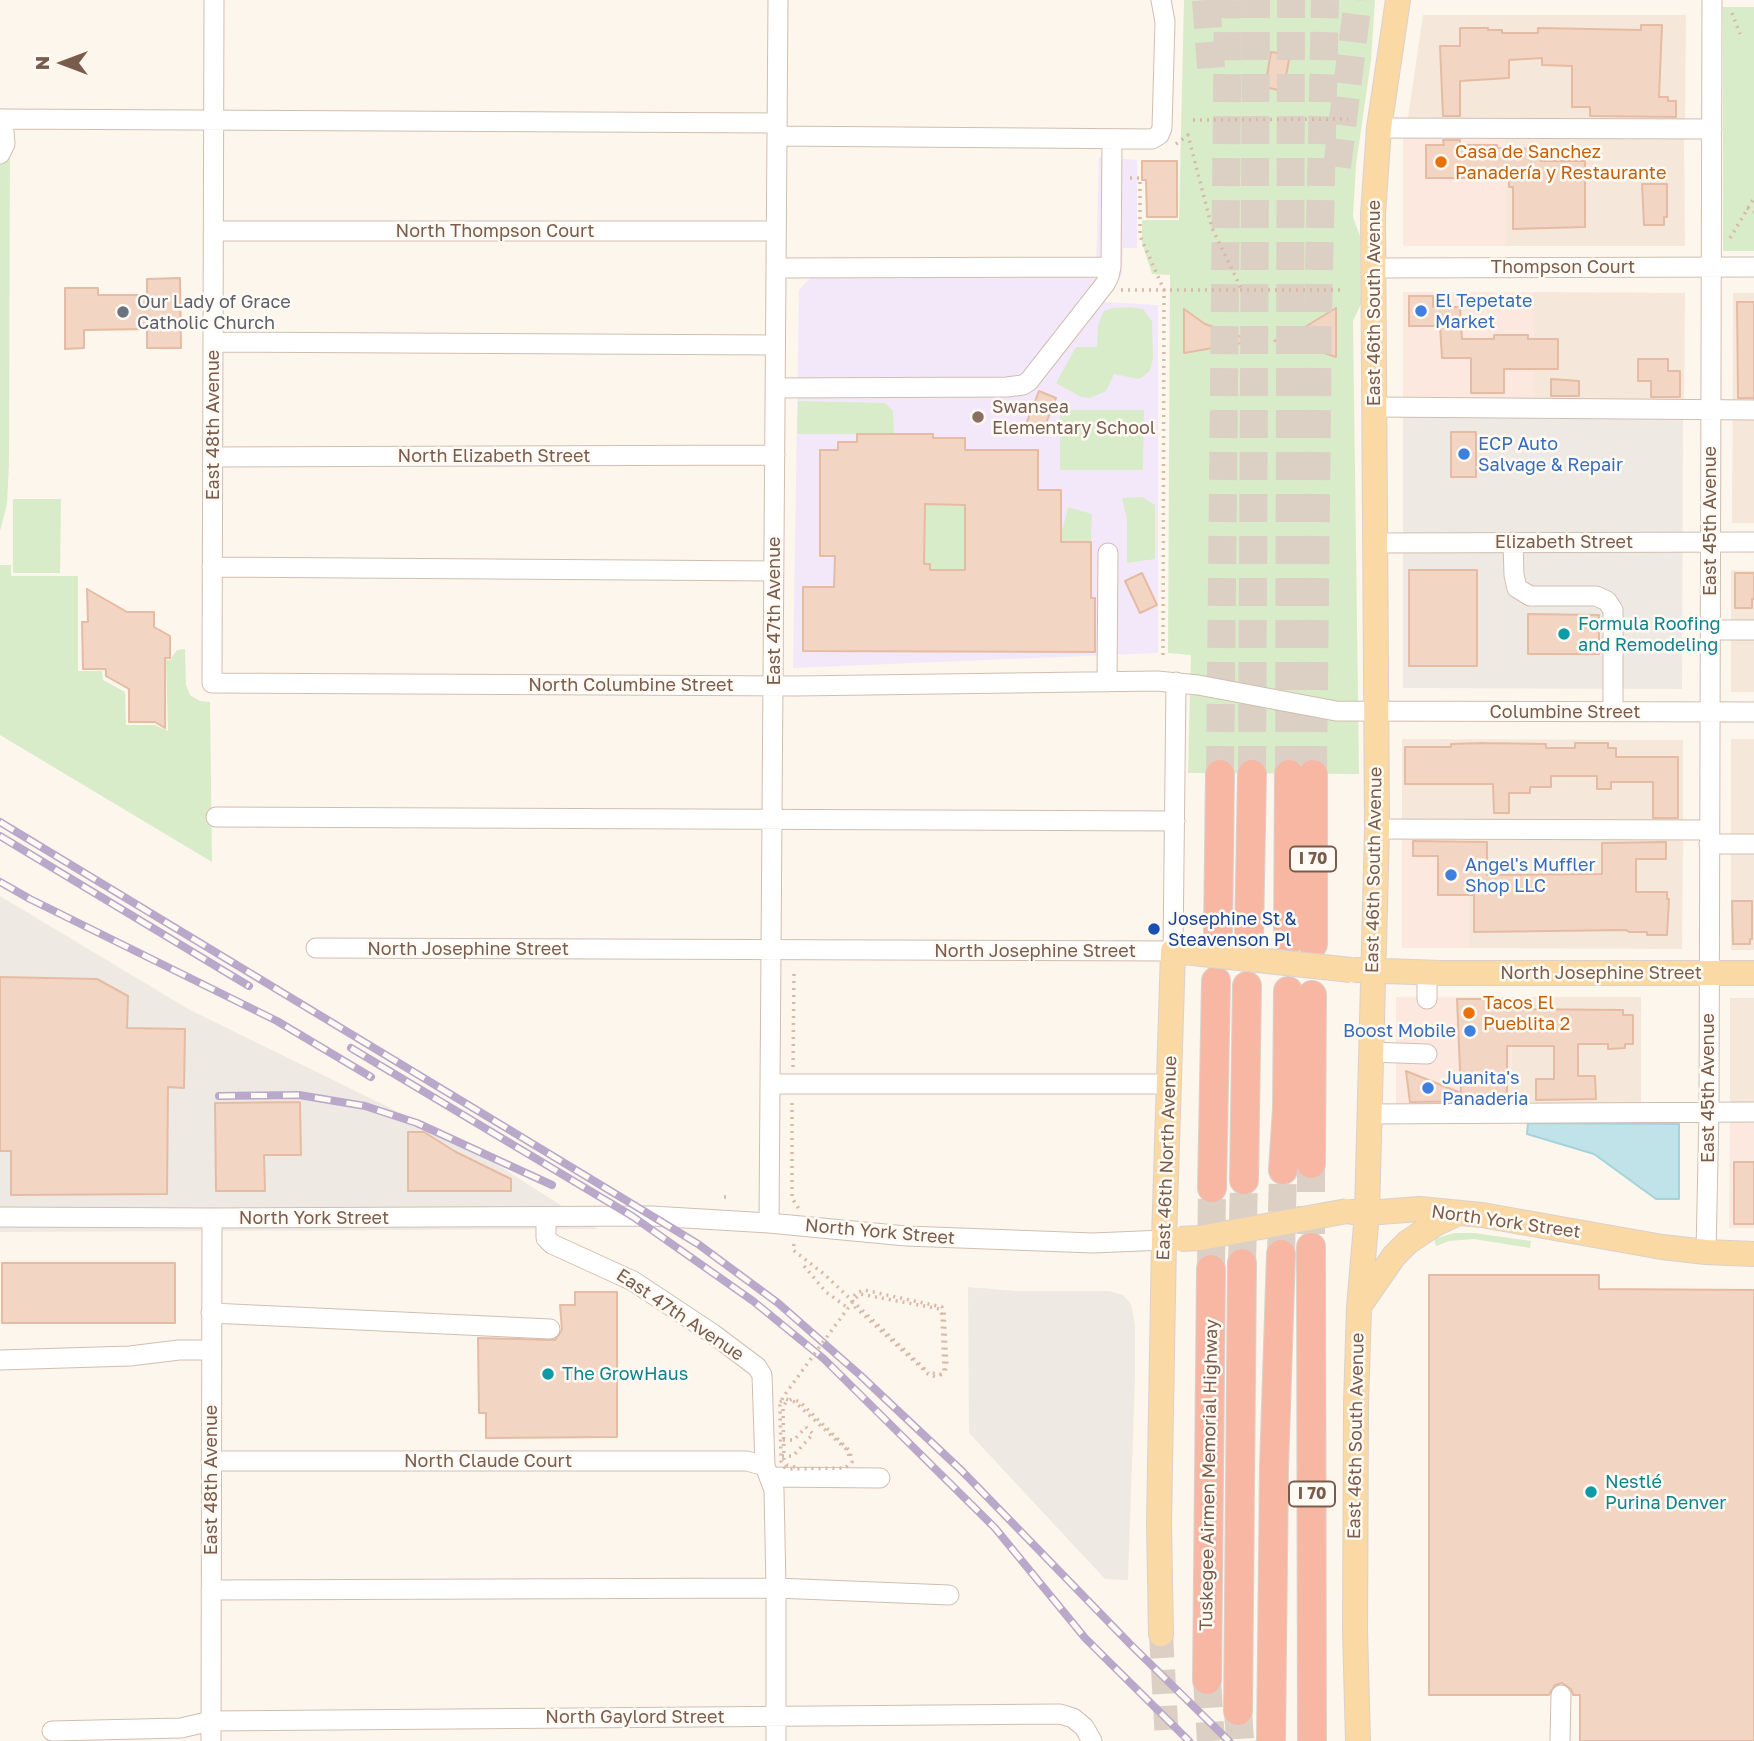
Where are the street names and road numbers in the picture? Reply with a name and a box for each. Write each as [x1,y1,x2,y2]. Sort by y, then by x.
street label: East 46th South Avenue [1363,200,1385,406]
street label: North Thompson Court [395,220,595,242]
street label: Thompson Court [1491,256,1635,278]
street label: East 48th Avenue [202,350,224,500]
street label: North Elizabeth Street [397,445,591,467]
street label: East 45th Avenue [1699,446,1721,596]
street label: Elizabeth Street [1495,531,1633,553]
street label: East 47th Avenue [763,536,785,686]
street label: North Columbine Street [528,674,734,696]
street label: Columbine Street [1490,701,1640,723]
street label: East 46th South Avenue [1361,767,1387,973]
road number: I 70 [1290,846,1336,872]
street label: North Josephine Street [367,938,569,960]
street label: North Josephine Street [934,940,1136,962]
street label: North Josephine Street [1500,962,1702,984]
street label: East 45th Avenue [1697,1013,1719,1163]
street label: East 46th North Avenue [1153,1055,1181,1261]
street label: North York Street [1430,1201,1582,1243]
street label: North York Street [239,1207,389,1229]
street label: North York Street [804,1215,956,1249]
street label: East 47th Avenue [612,1264,748,1366]
street label: Tuskegee Airmen Memorial Highway [1195,1319,1223,1631]
street label: East 46th South Avenue [1343,1333,1369,1539]
street label: East 48th Avenue [200,1405,222,1555]
street label: North Claude Court [404,1450,572,1472]
road number: I 70 [1289,1482,1335,1506]
street label: North Gaylord Street [545,1706,725,1728]

